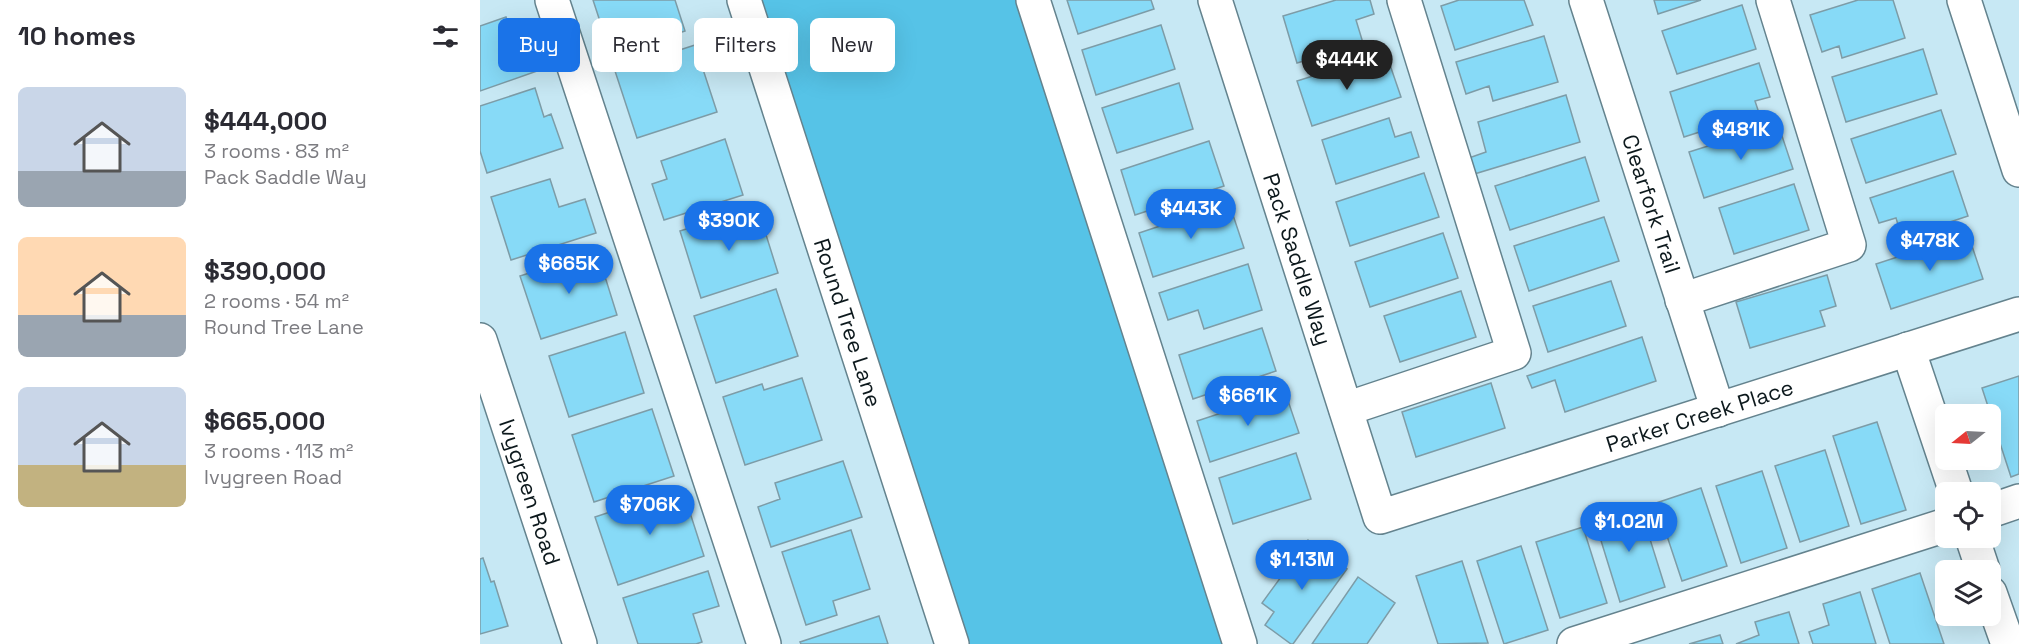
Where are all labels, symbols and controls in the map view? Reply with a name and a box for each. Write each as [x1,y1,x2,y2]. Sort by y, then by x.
chip: Buy [498,18,580,72]
chip: Rent [592,18,682,72]
chip: Filters [694,18,798,72]
chip: New [810,18,895,72]
text: 10 homes [18,19,136,53]
icon: filters [429,20,462,53]
pin: $444K [1305,40,1389,91]
text: $444K [1316,46,1378,72]
text: $444,000 [204,104,327,138]
pin: $481K [1699,110,1783,161]
icon: home [66,111,138,183]
text: $481K [1712,116,1770,142]
street label: Clearfork Trail [1616,131,1687,277]
text: 3 rooms · 83 m² [204,138,349,164]
text: Pack Saddle Way [204,164,367,190]
street label: Pack Saddle Way [1257,170,1338,349]
pin: $443K [1149,189,1233,240]
text: $443K [1160,195,1222,221]
pin: $390K [687,201,771,252]
text: $390K [698,207,760,233]
pin: $478K [1888,221,1972,272]
text: $478K [1900,227,1960,253]
street label: Round Tree Lane [808,235,889,411]
pin: $665K [527,244,611,295]
text: $665K [538,250,600,276]
text: $390,000 [204,254,326,288]
icon: home [66,261,138,333]
text: 2 rooms · 54 m² [204,288,349,314]
text: Round Tree Lane [204,314,364,340]
street label: Parker Creek Place [1602,373,1797,458]
pin: $661K [1206,376,1290,427]
text: $661K [1219,382,1277,408]
text: $665,000 [204,404,325,438]
north arrow [1935,404,2001,470]
map controls [1935,404,2001,626]
icon: home [66,411,138,483]
street label: Ivygreen Road [493,415,567,569]
text: 3 rooms · 113 m² [204,438,353,464]
text: Ivygreen Road [204,464,342,490]
button: locate [1935,482,2001,548]
pin: $706K [608,485,692,536]
text: $706K [620,491,680,517]
pin: $1.02M [1580,502,1678,553]
text: $1.02M [1594,508,1664,534]
pin: $1.13M [1253,540,1351,591]
text: $1.13M [1270,546,1334,572]
button: layers [1935,560,2001,626]

